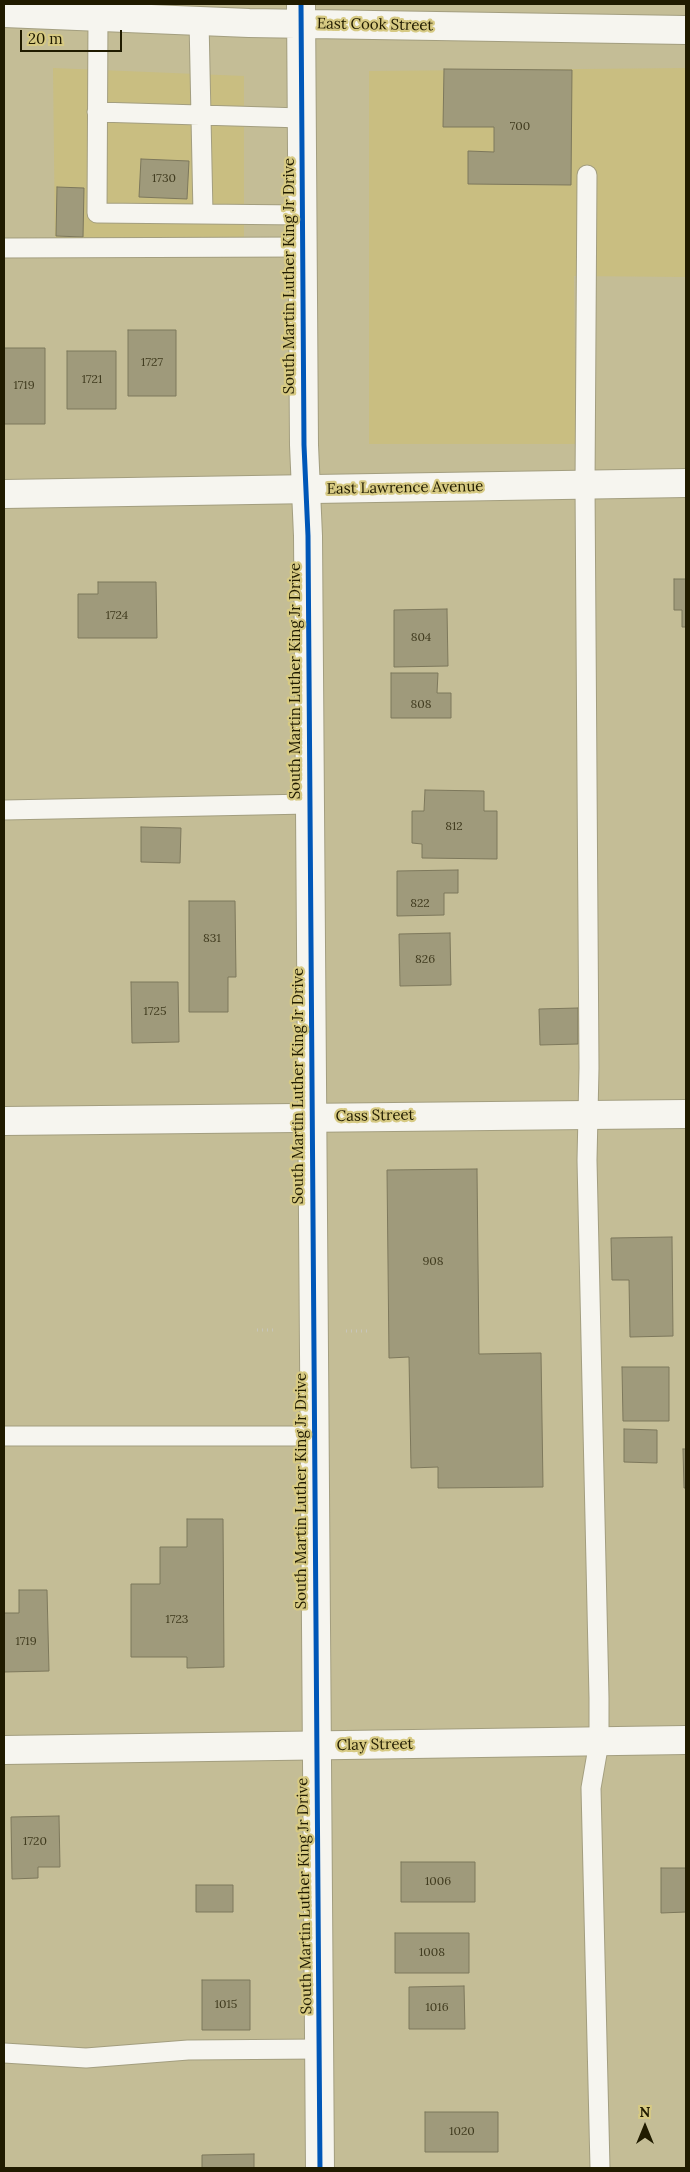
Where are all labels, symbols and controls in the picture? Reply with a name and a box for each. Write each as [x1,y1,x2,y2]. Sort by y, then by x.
street label: East Cook Street [317,15,433,35]
scale bar [22,20,125,52]
text: 20 m [28,29,63,48]
house number: 700 [510,120,530,134]
street label: South Martin Luther King Jr Drive [281,158,299,394]
house number: 1730 [152,172,176,186]
house number: 1727 [141,356,163,370]
house number: 1721 [82,373,102,387]
house number: 1719 [13,379,35,393]
street label: East Lawrence Avenue [326,478,484,498]
street label: South Martin Luther King Jr Drive [287,563,305,799]
house number: 1724 [106,609,128,623]
house number: 804 [411,631,431,645]
house number: 808 [411,698,431,712]
house number: 812 [445,820,463,834]
house number: 822 [410,897,430,911]
house number: 831 [203,932,221,946]
house number: 826 [415,953,435,967]
street label: South Martin Luther King Jr Drive [290,968,308,1204]
house number: 1725 [144,1005,166,1019]
street label: Cass Street [336,1106,414,1126]
house number: 908 [422,1255,444,1269]
street label: South Martin Luther King Jr Drive [293,1373,311,1609]
house number: 1723 [166,1613,188,1627]
house number: 1719 [15,1635,37,1649]
street label: Clay Street [337,1735,413,1755]
street label: South Martin Luther King Jr Drive [294,1778,316,2014]
house number: 1720 [23,1835,47,1849]
house number: 1006 [425,1875,451,1889]
house number: 1008 [419,1946,445,1960]
house number: 1015 [215,1998,237,2012]
house number: 1016 [425,2001,449,2015]
north arrow [620,2102,670,2152]
text: N [640,2103,650,2121]
house number: 1020 [449,2125,475,2139]

